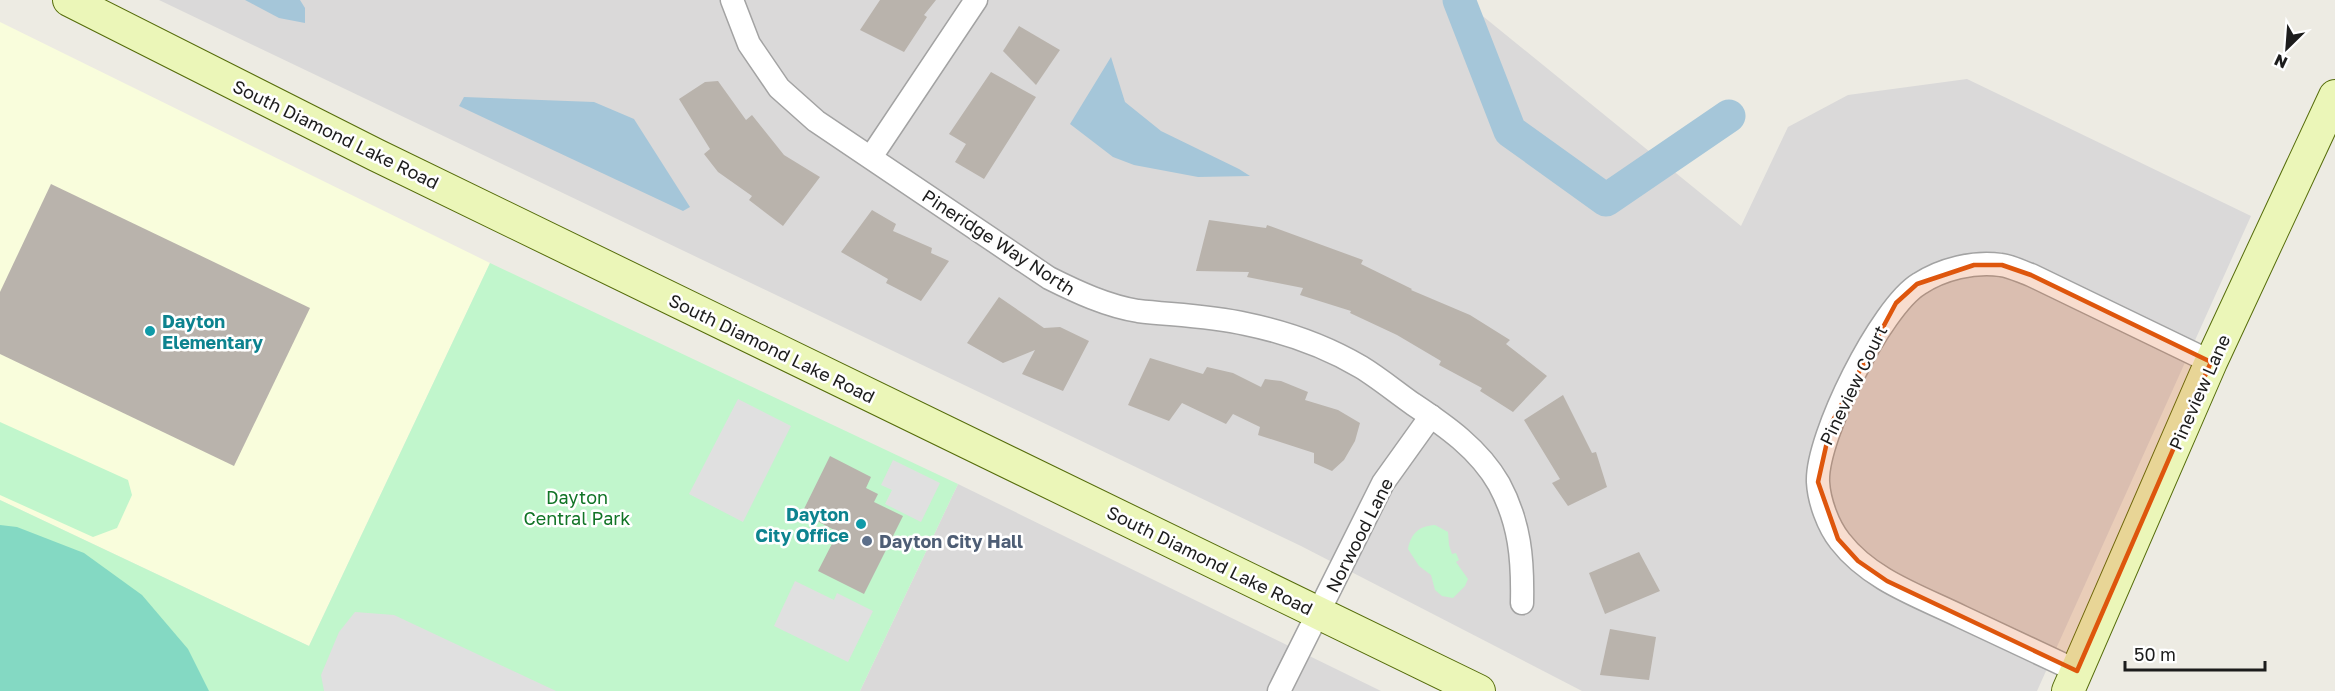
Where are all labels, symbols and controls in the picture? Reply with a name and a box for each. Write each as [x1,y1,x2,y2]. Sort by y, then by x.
north arrow [2257,18,2317,78]
text: N [2271,50,2290,73]
street label: South Diamond Lake Road [229,74,443,194]
street label: Pineridge Way North [918,184,1080,300]
street label: South Diamond Lake Road [665,288,879,408]
place label: Dayton Elementary [162,310,263,353]
street label: Pineview Court [1815,322,1891,448]
marker: Dayton Elementary [143,324,157,338]
street label: Pineview Lane [2164,331,2234,453]
street label: Norwood Lane [1321,474,1397,596]
park label: Dayton Central Park [523,486,631,529]
street label: South Diamond Lake Road [1103,500,1317,620]
place label: Dayton City Office [755,503,849,546]
marker: Dayton City Office [854,517,868,531]
place label: Dayton City Hall [879,530,1023,552]
marker: Dayton City Hall [860,534,874,548]
scale bar [2125,634,2264,672]
text: 50 m [2134,643,2176,665]

